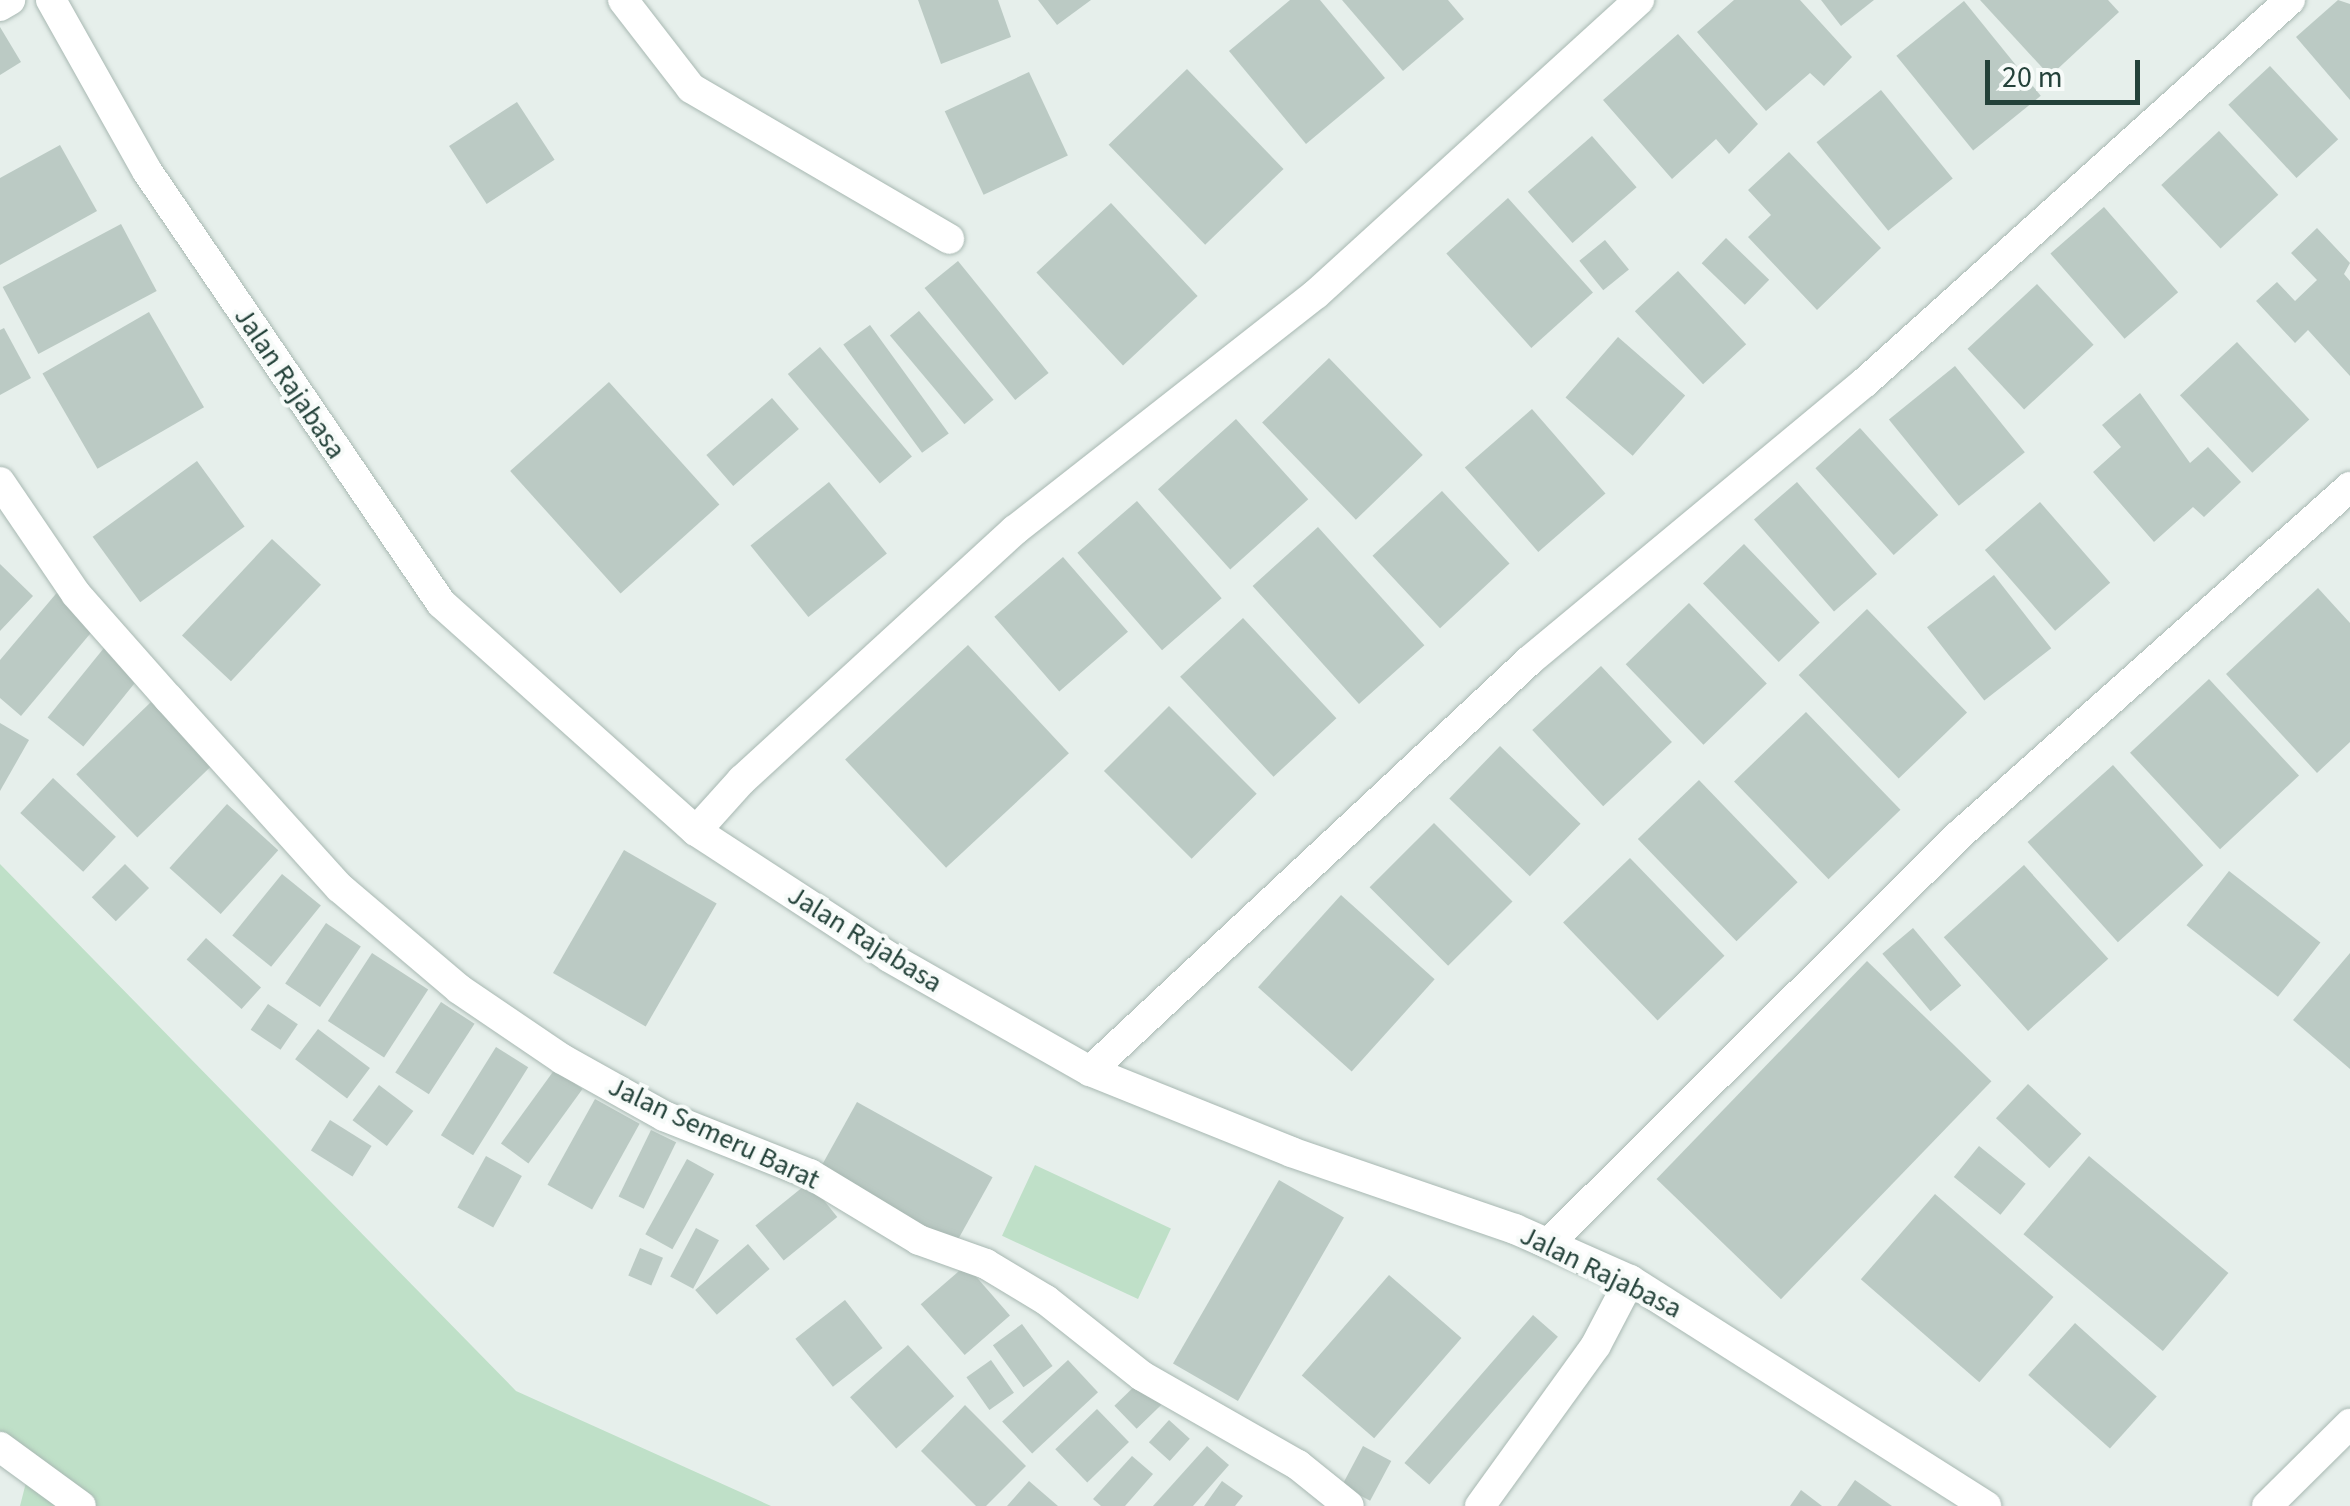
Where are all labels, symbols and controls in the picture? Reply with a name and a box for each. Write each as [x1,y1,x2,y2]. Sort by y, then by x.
scale bar [1990,40,2145,102]
text: 20 m [2002,56,2063,99]
street label: Jalan Rajabasa [227,301,353,465]
street label: Jalan Rajabasa [782,878,948,1000]
street label: Jalan Semeru Barat [603,1069,825,1197]
street label: Jalan Rajabasa [1515,1218,1687,1326]

